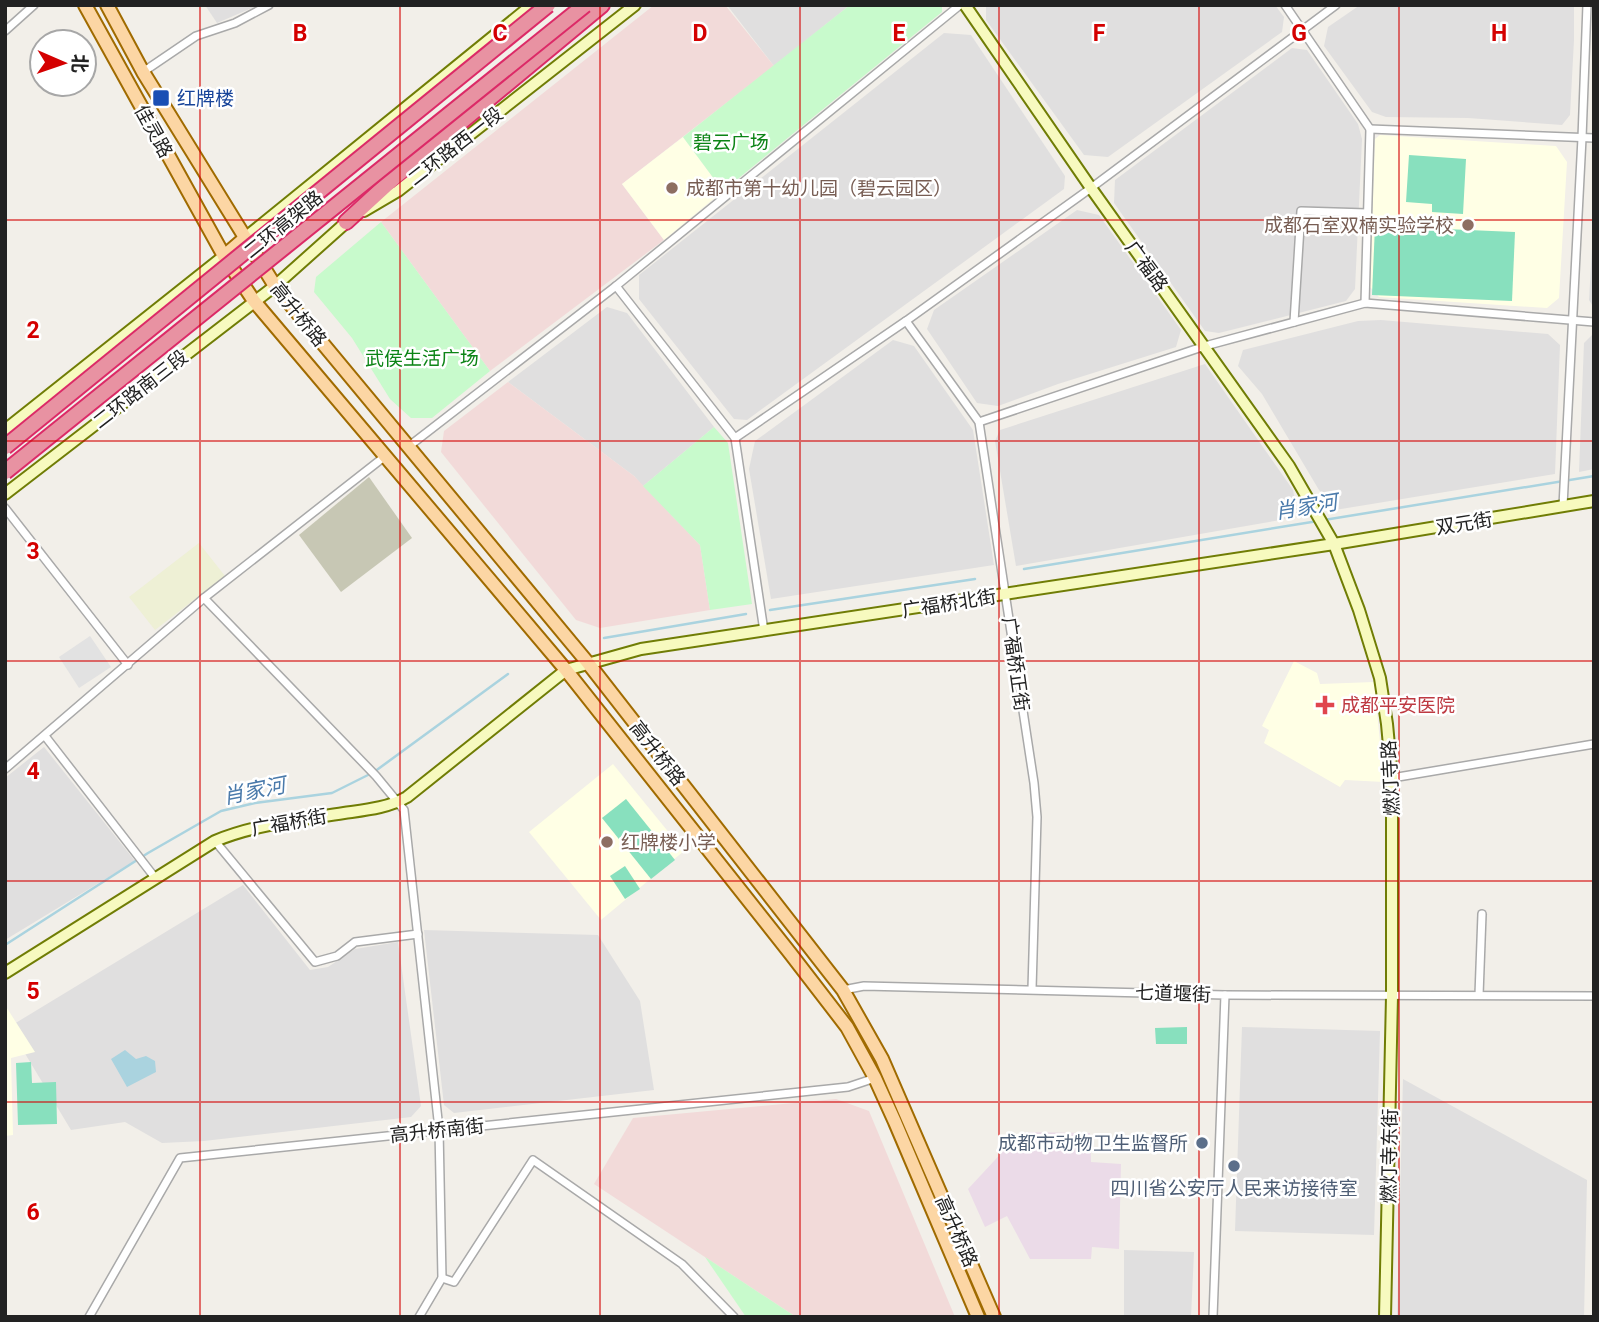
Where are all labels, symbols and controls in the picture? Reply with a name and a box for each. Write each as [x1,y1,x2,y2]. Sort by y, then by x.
text: B [293,20,307,47]
text: C [492,20,508,47]
text: D [693,20,707,47]
text: E [893,20,906,47]
text: F [1093,20,1106,47]
text: G [1291,20,1307,47]
text: H [1491,20,1507,47]
north arrow [28,28,98,98]
text: 北 [68,54,91,73]
place label: 红牌楼 [177,87,234,110]
marker: 红牌楼 [151,88,171,108]
street label: 佳灵路 [130,101,177,162]
street label: 二环路西一段 [403,102,507,191]
park label: 碧云广场 [693,131,769,154]
place label: 成都市第十幼儿园（碧云园区） [686,177,952,200]
marker: 成都市第十幼儿园（碧云园区） [664,180,680,196]
street label: 二环高架路 [239,186,327,263]
place label: 成都石室双楠实验学校 [1264,214,1454,237]
marker: 成都石室双楠实验学校 [1460,217,1476,233]
street label: 广福路 [1121,236,1173,296]
street label: 高升桥路 [266,278,331,351]
text: 2 [26,317,40,344]
street label: 二环路南三段 [88,345,192,434]
park label: 武侯生活广场 [365,347,479,370]
water label: 肖家河 [1273,490,1343,524]
street label: 双元街 [1434,508,1494,539]
text: 3 [26,538,40,565]
street label: 广福桥北街 [900,585,998,622]
street label: 广福桥正街 [998,615,1034,713]
place label: 成都平安医院 [1341,694,1455,717]
marker: 成都平安医院 [1315,695,1335,715]
street label: 高升桥路 [625,716,690,790]
street label: 燃灯寺路 [1377,739,1404,817]
text: 4 [26,758,40,785]
water label: 肖家河 [221,772,291,809]
street label: 广福桥街 [250,805,329,840]
place label: 红牌楼小学 [621,831,716,854]
marker: 红牌楼小学 [599,834,615,850]
text: 5 [26,978,40,1005]
street label: 七道堰街 [1135,981,1211,1006]
street label: 燃灯寺东街 [1377,1108,1402,1204]
street label: 高升桥南街 [389,1114,486,1147]
place label: 成都市动物卫生监督所 [998,1132,1188,1155]
marker: 成都市动物卫生监督所 [1194,1135,1210,1151]
marker: 四川省公安厅人民来访接待室 [1226,1158,1242,1174]
place label: 四川省公安厅人民来访接待室 [1110,1177,1358,1200]
street label: 高升桥路 [931,1192,983,1271]
text: 6 [26,1199,40,1226]

